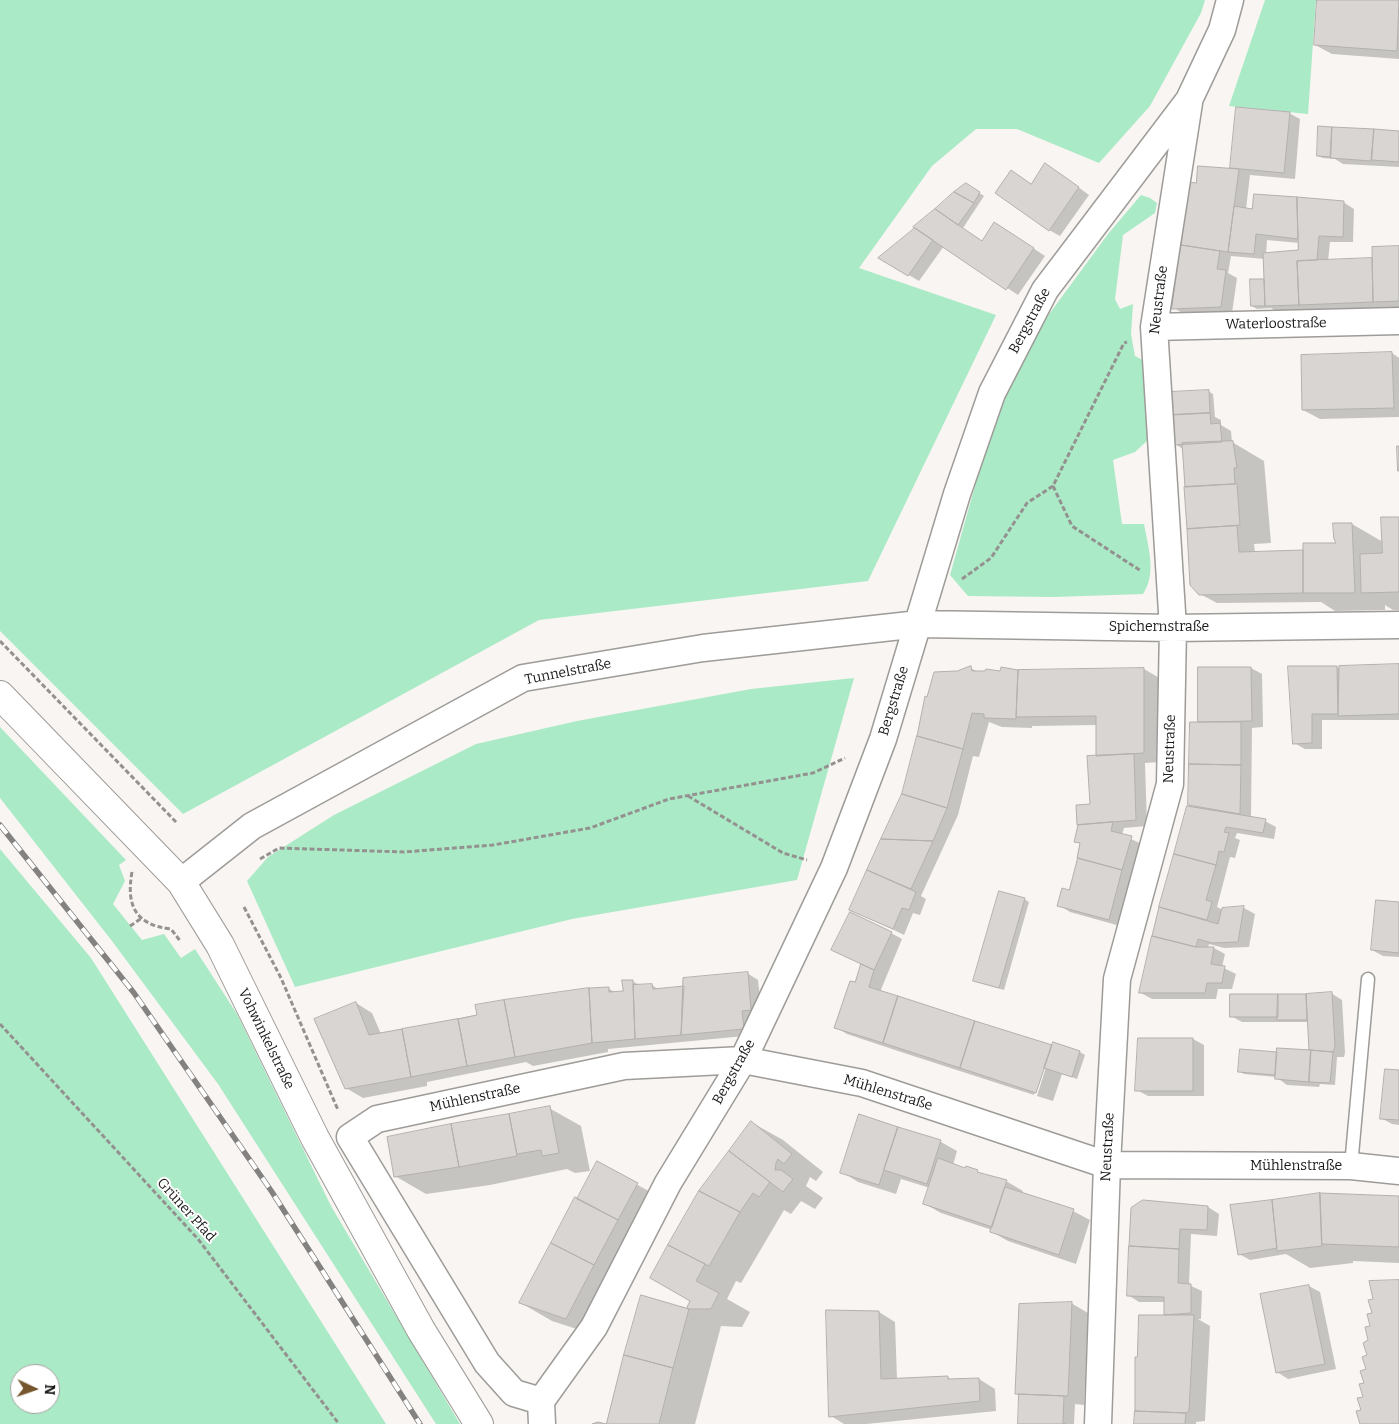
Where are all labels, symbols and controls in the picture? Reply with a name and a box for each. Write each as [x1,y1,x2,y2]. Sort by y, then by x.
street label: Neustraße [1146,265,1172,335]
street label: Bergstraße [1006,285,1054,357]
street label: Waterloostraße [1225,315,1327,333]
street label: Spichernstraße [1109,619,1209,635]
street label: Tunnelstraße [523,655,613,689]
street label: Bergstraße [875,664,913,738]
street label: Neustraße [1160,714,1180,784]
street label: Vohwinkelstraße [234,986,298,1092]
street label: Bergstraße [709,1036,759,1108]
street label: Mühlenstraße [841,1071,935,1115]
street label: Mühlenstraße [428,1080,522,1116]
street label: Neustraße [1098,1112,1118,1182]
street label: Mühlenstraße [1250,1158,1342,1174]
street label: Grüner Pfad [153,1175,219,1245]
north arrow [10,1364,60,1414]
text: N [41,1384,58,1396]

